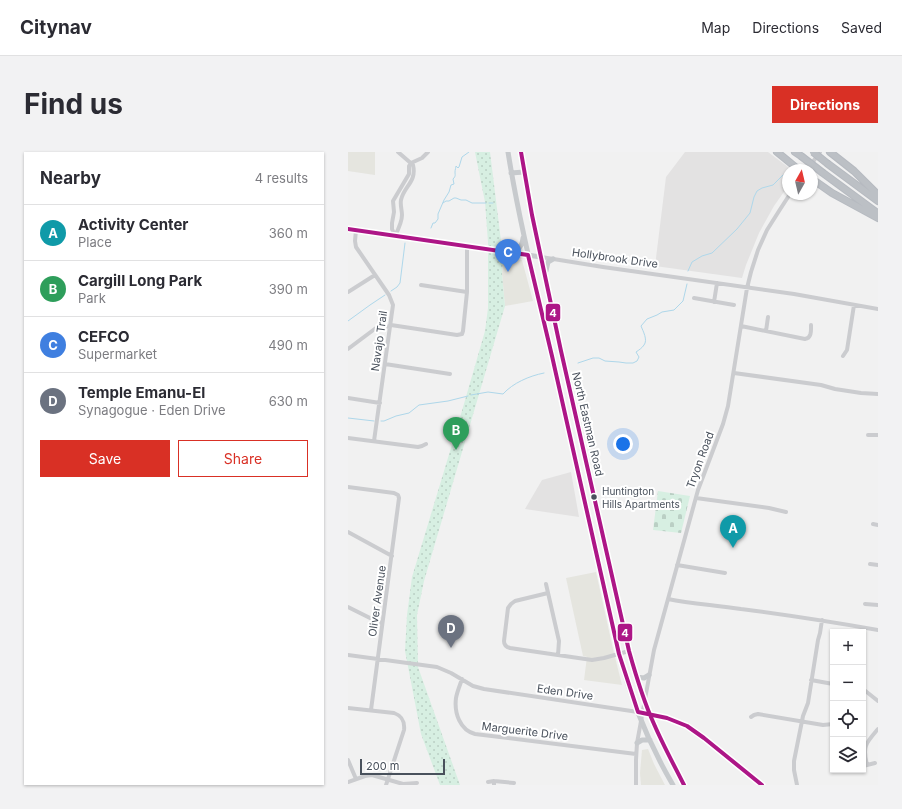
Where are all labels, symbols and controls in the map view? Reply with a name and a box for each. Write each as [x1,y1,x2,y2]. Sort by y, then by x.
text: Citynav [20,16,92,39]
text: Map [701,19,730,36]
text: Directions [752,19,819,36]
text: Saved [841,19,882,36]
button: Directions [772,86,878,123]
text: Find us [24,87,123,121]
north arrow [782,164,818,200]
text: Nearby [40,168,101,188]
text: 4 results [255,170,308,186]
text: Activity Center [78,215,188,234]
text: A [48,225,58,241]
text: 360 m [269,225,308,241]
text: Place [78,234,112,250]
pin: C [495,239,521,272]
street label: Hollybrook Drive [571,245,659,271]
text: Cargill Long Park [78,271,202,290]
text: B [49,281,57,297]
text: 390 m [269,281,308,297]
text: Park [78,290,106,306]
line badge: 4 [545,303,561,322]
text: 4 [549,306,557,320]
street label: Navajo Trail [368,310,390,372]
text: CEFCO [78,327,130,346]
text: C [48,337,58,353]
text: 490 m [268,337,308,353]
text: Supermarket [78,346,157,362]
street label: North Eastman Road [569,371,607,477]
text: Temple Emanu-El [78,383,205,402]
text: D [48,393,58,409]
text: 630 m [269,393,308,409]
text: Synagogue · Eden Drive [78,402,226,418]
pin: B [443,417,469,450]
street label: Tryon Road [683,430,717,490]
your location [613,434,633,454]
button: Save [40,440,170,477]
button: Share [178,440,308,477]
place label: Huntington Hills Apartments [602,485,680,510]
marker: Huntington Hills Apartments [589,492,599,502]
pin: A [720,515,746,548]
street label: Oliver Avenue [365,564,389,638]
pin: D [438,615,464,648]
line badge: 4 [617,623,633,642]
text: 4 [621,626,629,640]
map controls [830,629,866,773]
button: + [830,629,866,665]
button: − [830,665,866,701]
street label: Eden Drive [536,681,594,703]
button: locate [830,701,866,737]
street label: Marguerite Drive [481,719,569,743]
button: layers [830,737,866,773]
scale bar [360,757,445,776]
text: 200 m [366,759,399,773]

